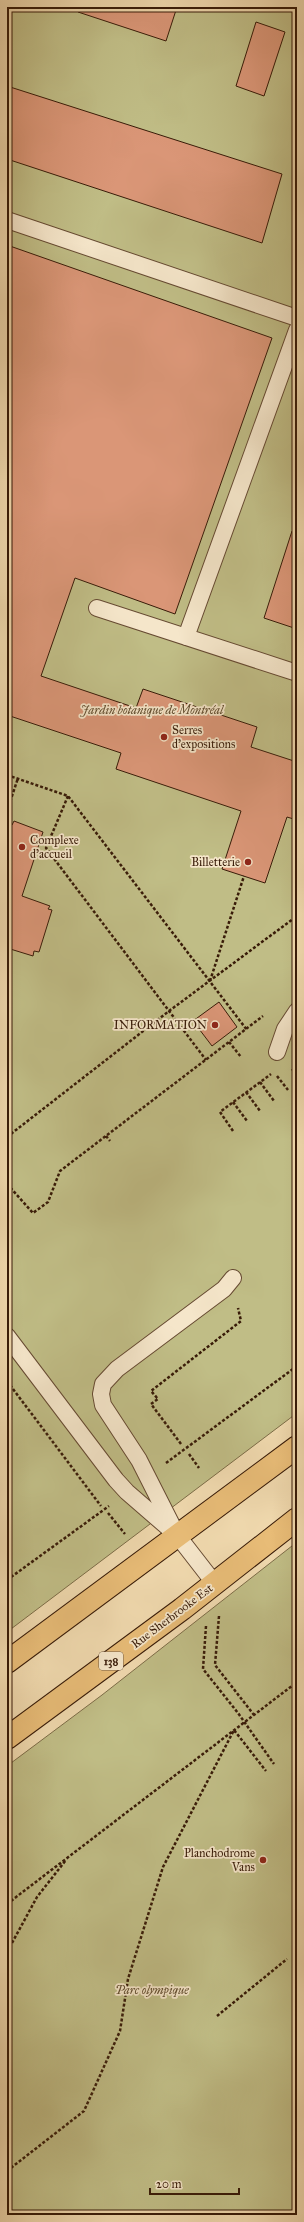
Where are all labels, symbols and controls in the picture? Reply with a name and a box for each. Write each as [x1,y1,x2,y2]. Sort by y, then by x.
park label: Jardin botanique de Montréal [80,703,225,717]
place label: Serres d'expositions [172,723,235,751]
marker: Serres d'expositions [159,732,169,742]
place label: Complexe d'accueil [30,833,79,861]
marker: Complexe d'accueil [17,842,27,852]
place label: Billetterie [191,855,240,869]
marker: Billetterie [243,857,253,867]
place label: INFORMATION [114,1018,207,1032]
marker: INFORMATION [210,1020,220,1030]
street label: Rue Sherbrooke Est [129,1580,216,1651]
road number: 138 [99,1652,123,1670]
place label: Planchodrome Vans [184,1846,255,1874]
marker: Planchodrome Vans [258,1855,268,1865]
park label: Parc olympique [115,1983,189,1998]
scale bar [150,2170,239,2196]
text: 20 m [156,2177,182,2191]

